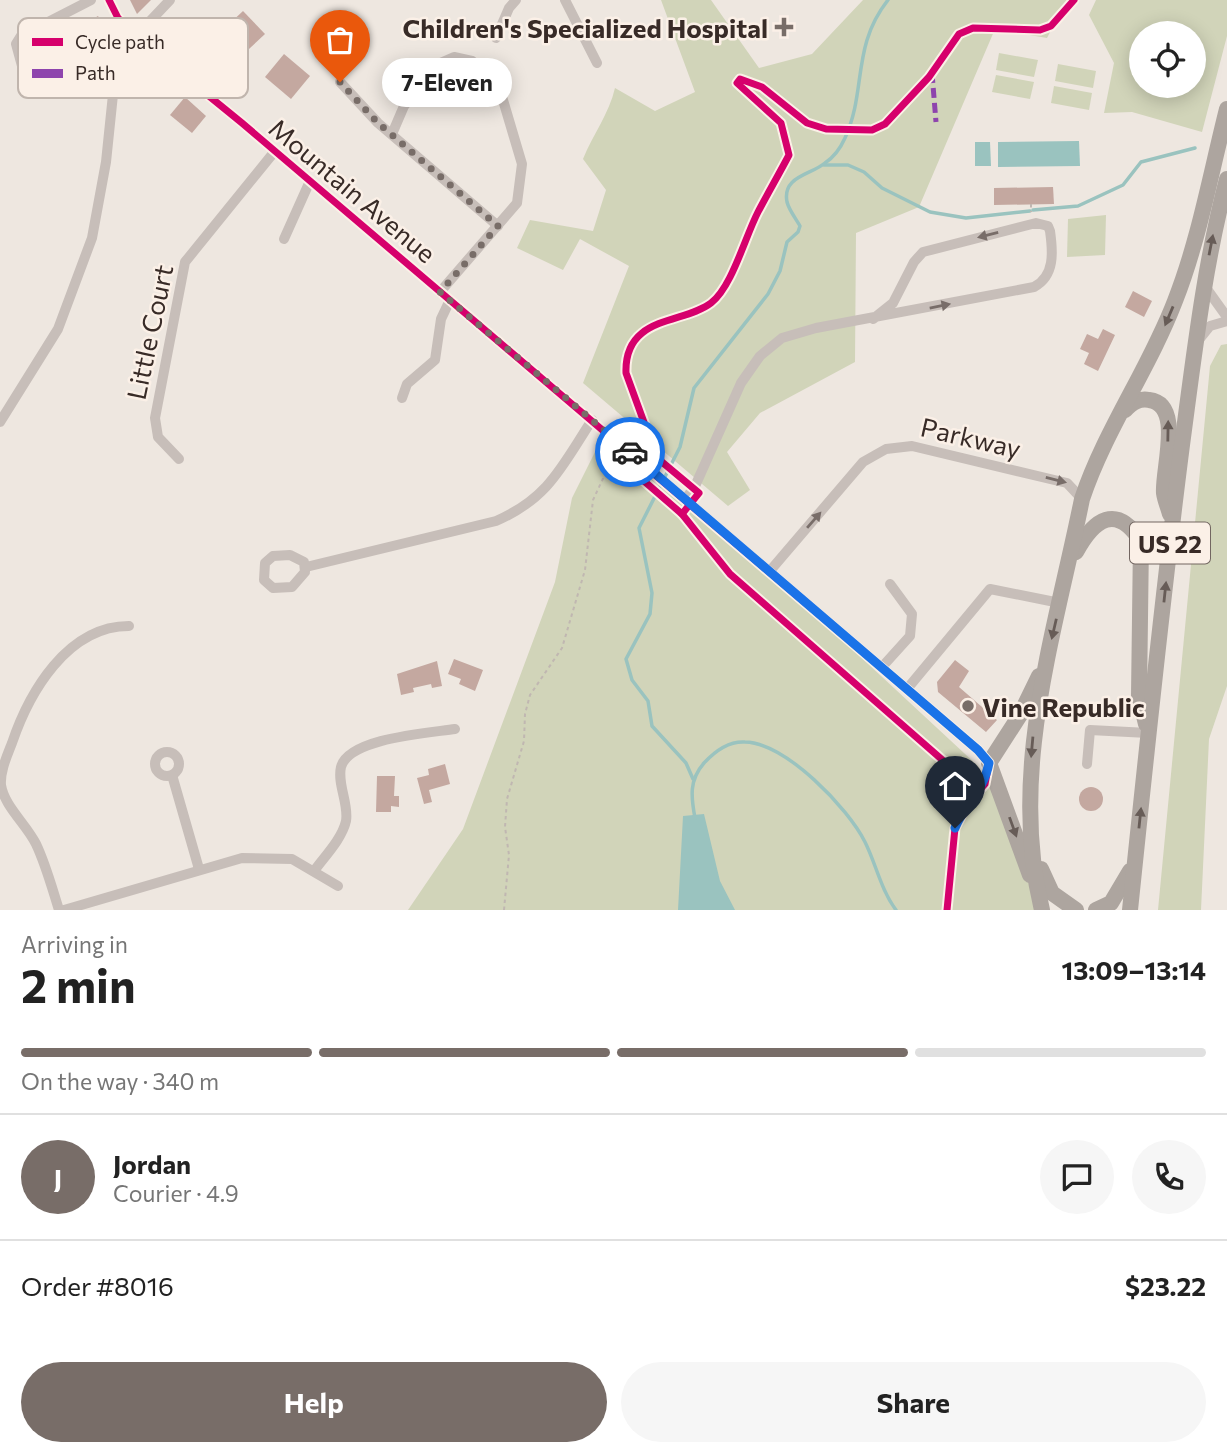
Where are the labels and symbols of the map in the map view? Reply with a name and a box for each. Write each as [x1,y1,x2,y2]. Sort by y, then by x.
pin [310,10,370,82]
place label: Children's Specialized Hospital [403,12,768,43]
marker: Children's Specialized Hospital [774,17,794,37]
legend [18,18,248,98]
text: Cycle path [75,30,165,53]
callout: 7-Eleven [382,57,512,106]
text: Path [75,61,116,84]
street label: Mountain Avenue [264,112,442,268]
one-way arrow [977,230,999,241]
one-way arrow [1206,234,1217,256]
street label: Little Court [120,262,178,402]
one-way arrow [929,300,951,311]
one-way arrow [1163,306,1175,326]
street label: Parkway [918,410,1024,464]
courier [595,417,665,487]
one-way arrow [1162,420,1174,442]
one-way arrow [1045,475,1067,486]
one-way arrow [806,511,821,528]
road number: US 22 [1130,522,1210,564]
one-way arrow [1159,580,1170,602]
one-way arrow [1049,618,1060,640]
place label: Vine Republic [982,691,1145,722]
marker: Vine Republic [960,698,976,714]
one-way arrow [1026,736,1037,758]
pin [925,756,985,828]
one-way arrow [1134,807,1145,829]
one-way arrow [1008,817,1019,838]

